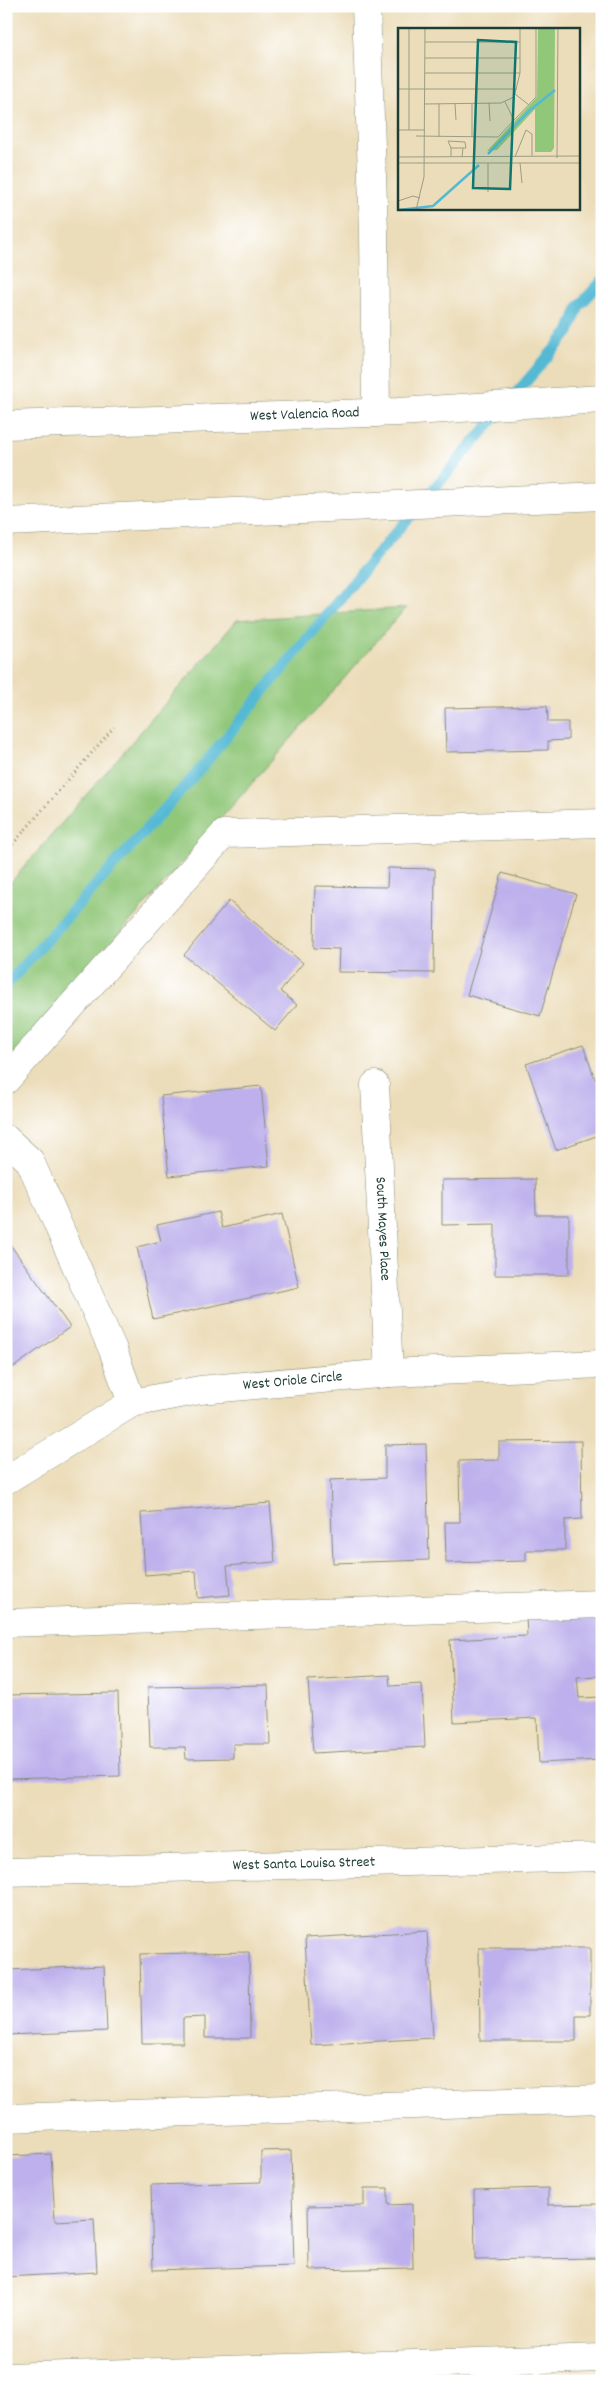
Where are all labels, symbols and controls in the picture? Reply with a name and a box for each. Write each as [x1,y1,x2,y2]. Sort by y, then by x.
inset map [398,28,580,210]
street label: West Valencia Road [250,402,360,428]
street label: South Mayes Place [368,1176,396,1282]
street label: West Oriole Circle [242,1366,344,1397]
street label: West Santa Louisa Street [232,1852,376,1877]

